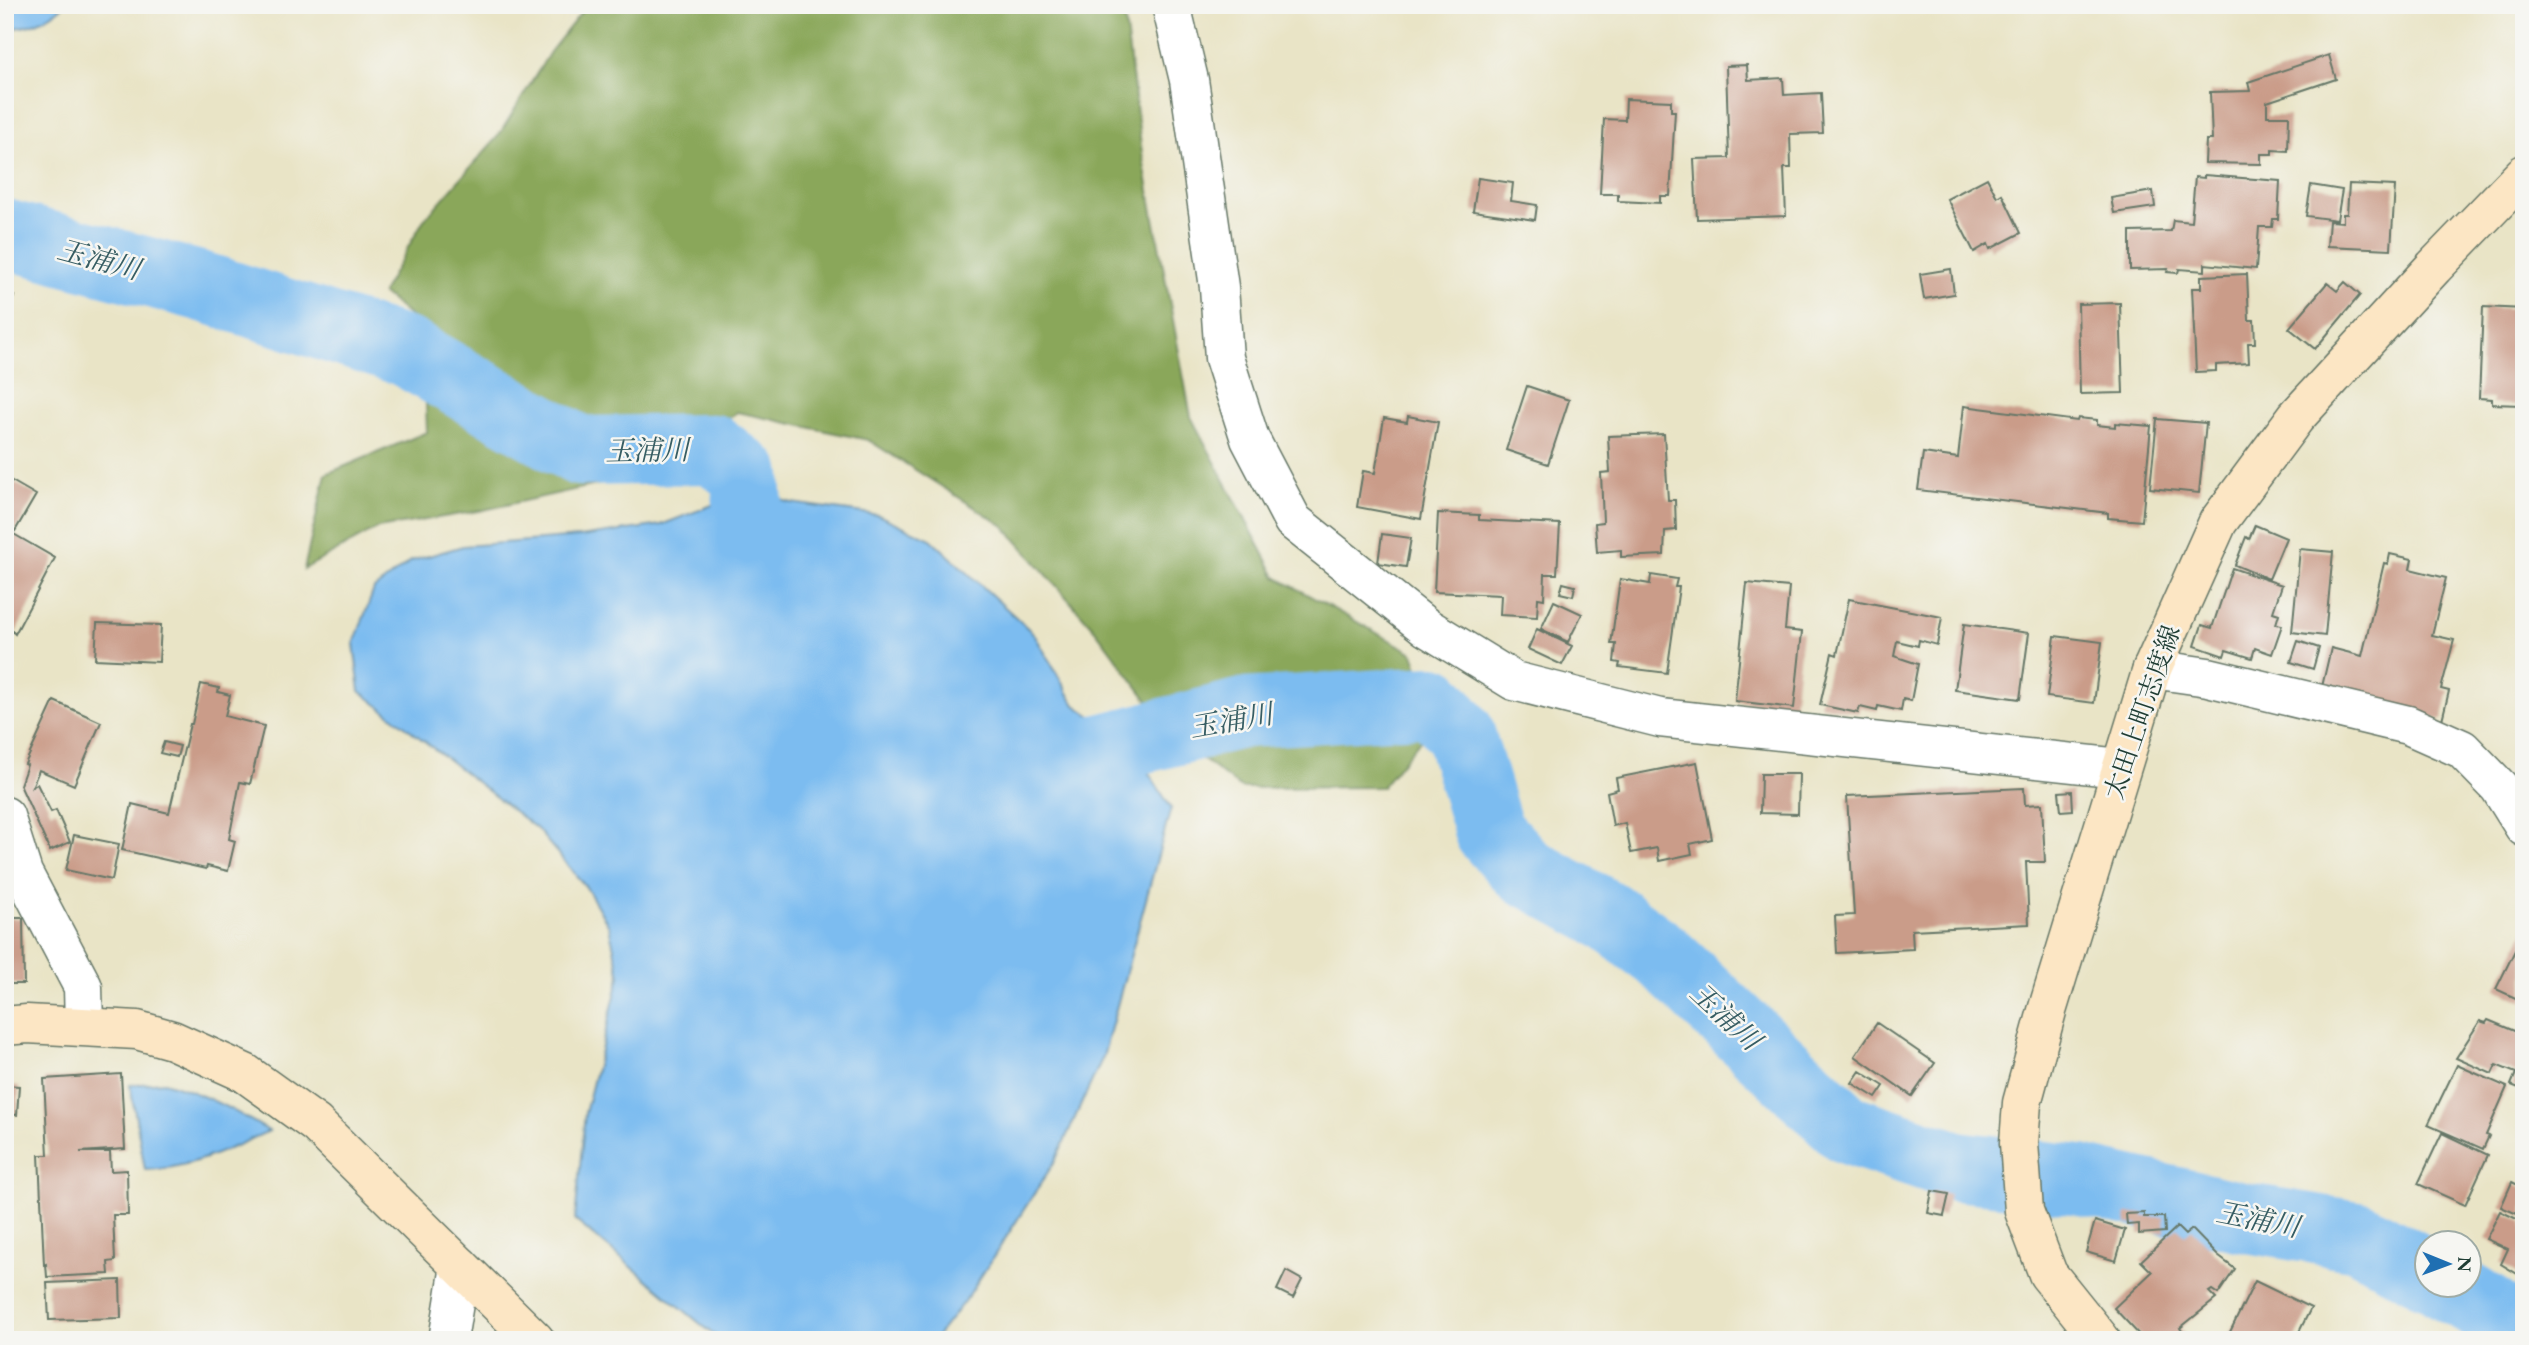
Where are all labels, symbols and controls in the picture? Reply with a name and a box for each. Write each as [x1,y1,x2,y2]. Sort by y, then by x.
water label: 玉浦川 [54,231,147,288]
water label: 玉浦川 [605,431,692,469]
street label: 太田上町志度線 [2096,620,2188,804]
water label: 玉浦川 [1187,694,1278,745]
water label: 玉浦川 [1683,974,1771,1060]
water label: 玉浦川 [2213,1193,2306,1245]
north arrow [2414,1230,2484,1300]
text: N [2452,1256,2477,1273]

